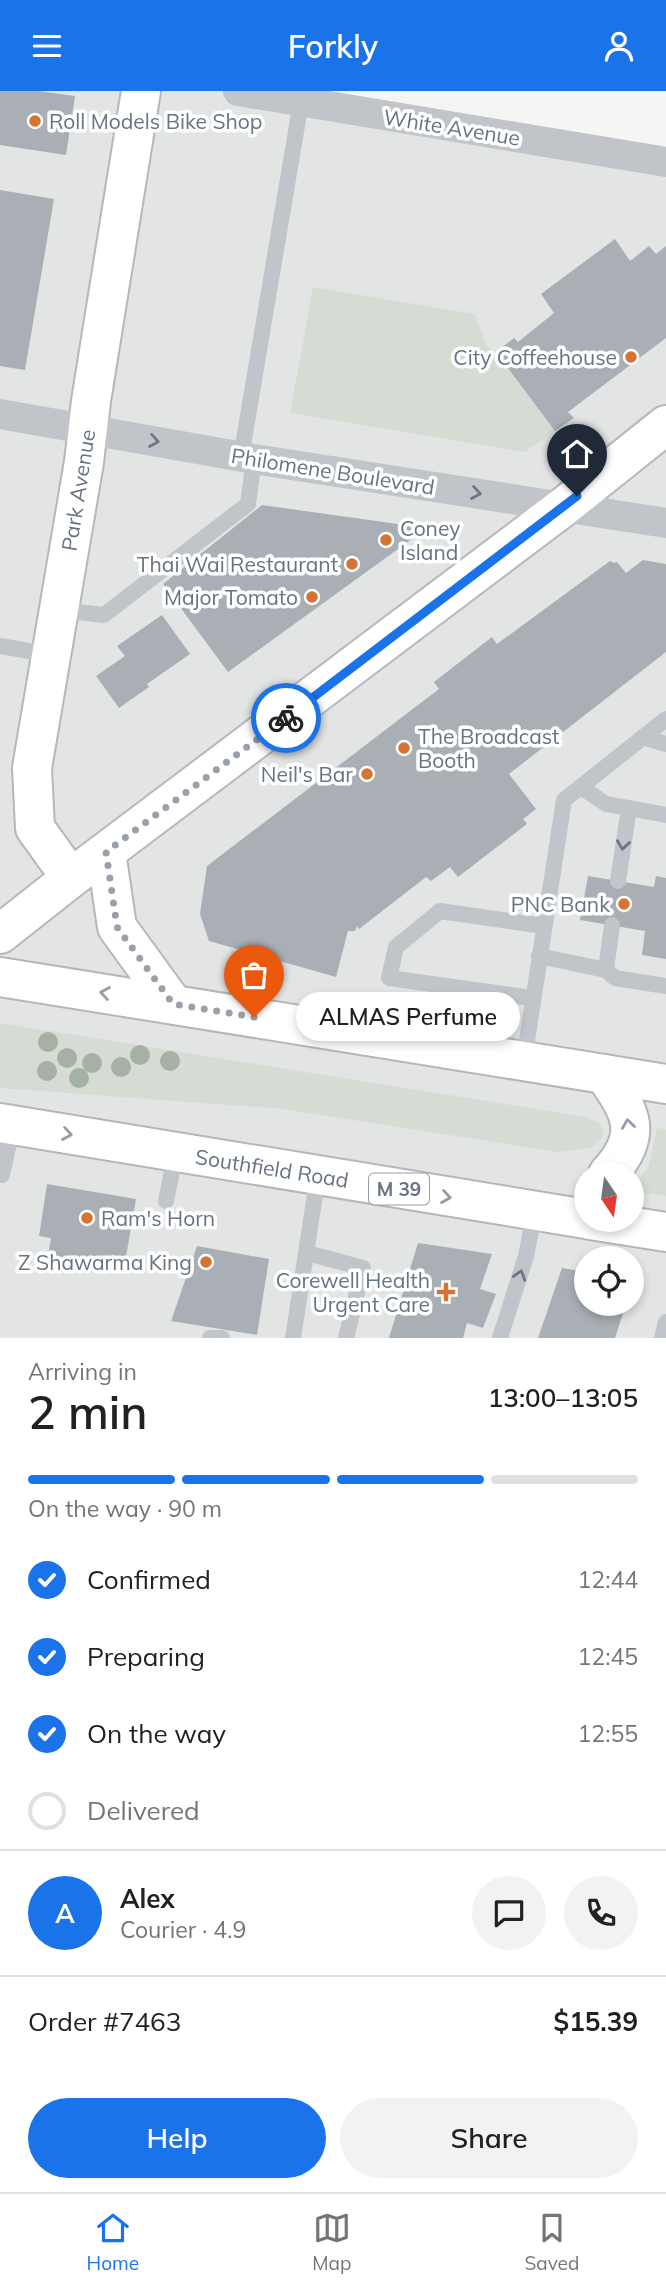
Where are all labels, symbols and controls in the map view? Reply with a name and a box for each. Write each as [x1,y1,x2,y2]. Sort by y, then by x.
text: Forkly [288,26,378,66]
icon: menu [28,27,66,65]
icon: person [600,27,638,65]
street label: White Avenue [382,103,522,151]
place label: Roll Models Bike Shop [49,108,262,134]
marker: Roll Models Bike Shop [27,113,43,129]
place label: City Coffeehouse [453,344,617,370]
marker: City Coffeehouse [623,349,639,365]
pin [547,424,607,496]
street label: Park Avenue [56,427,100,553]
one-way arrow [148,433,160,448]
icon: home [558,435,596,473]
street label: Philomene Boulevard [230,442,436,500]
one-way arrow [470,485,482,500]
place label: Coney Island [400,515,460,565]
marker: Coney Island [378,532,394,548]
place label: Thai Wai Restaurant [137,551,338,577]
marker: Thai Wai Restaurant [344,556,360,572]
place label: Major Tomato [164,584,298,610]
marker: Major Tomato [304,589,320,605]
courier [251,683,321,753]
icon: bike [267,699,305,737]
place label: The Broadcast Booth [418,723,559,773]
marker: The Broadcast Booth [396,740,412,756]
place label: Neil's Bar [261,761,353,787]
marker: Neil's Bar [359,766,375,782]
one-way arrow [616,839,631,851]
place label: PNC Bank [511,891,610,917]
marker: PNC Bank [616,896,632,912]
pin [224,945,284,1017]
icon: bag [235,956,273,994]
one-way arrow [99,986,111,1001]
callout: ALMAS Perfume [296,993,520,1041]
text: ALMAS Perfume [319,1002,497,1031]
one-way arrow [621,1118,636,1130]
one-way arrow [61,1125,73,1140]
street label: Southfield Road [193,1143,351,1193]
north arrow [574,1162,644,1232]
map controls [574,1162,644,1316]
road number: M 39 [369,1173,429,1205]
one-way arrow [441,1189,452,1204]
place label: Ram's Horn [101,1205,215,1231]
marker: Ram's Horn [79,1210,95,1226]
button: locate [574,1246,644,1316]
place label: Z Shawarma King [18,1249,192,1275]
marker: Z Shawarma King [198,1254,214,1270]
place label: Corewell Health Urgent Care [276,1267,430,1317]
one-way arrow [512,1269,526,1282]
marker: Corewell Health Urgent Care [436,1282,456,1302]
text: Arriving in [28,1357,137,1386]
text: 13:00–13:05 [488,1381,638,1414]
text: 2 min [28,1383,147,1441]
text: On the way · 90 m [28,1494,222,1523]
icon: check [28,1561,66,1599]
text: Confirmed [87,1563,211,1596]
text: 12:44 [578,1565,638,1594]
icon: check [28,1638,66,1676]
text: Preparing [87,1640,205,1673]
text: 12:45 [578,1642,638,1671]
icon: check [28,1715,66,1753]
text: On the way [87,1717,226,1750]
text: 12:55 [578,1719,638,1748]
text: Delivered [87,1794,200,1827]
button: chat [472,1876,546,1950]
button: phone [564,1876,638,1950]
text: Alex [120,1882,175,1915]
text: A [55,1897,75,1930]
text: Courier · 4.9 [120,1915,246,1944]
text: Order #7463 [28,2005,181,2038]
text: $15.39 [554,2005,638,2038]
button: Help [28,2098,326,2178]
button: Share [340,2098,638,2178]
tab: Home [87,2209,139,2275]
tab: Map [312,2209,351,2275]
tab: Saved [525,2209,579,2275]

